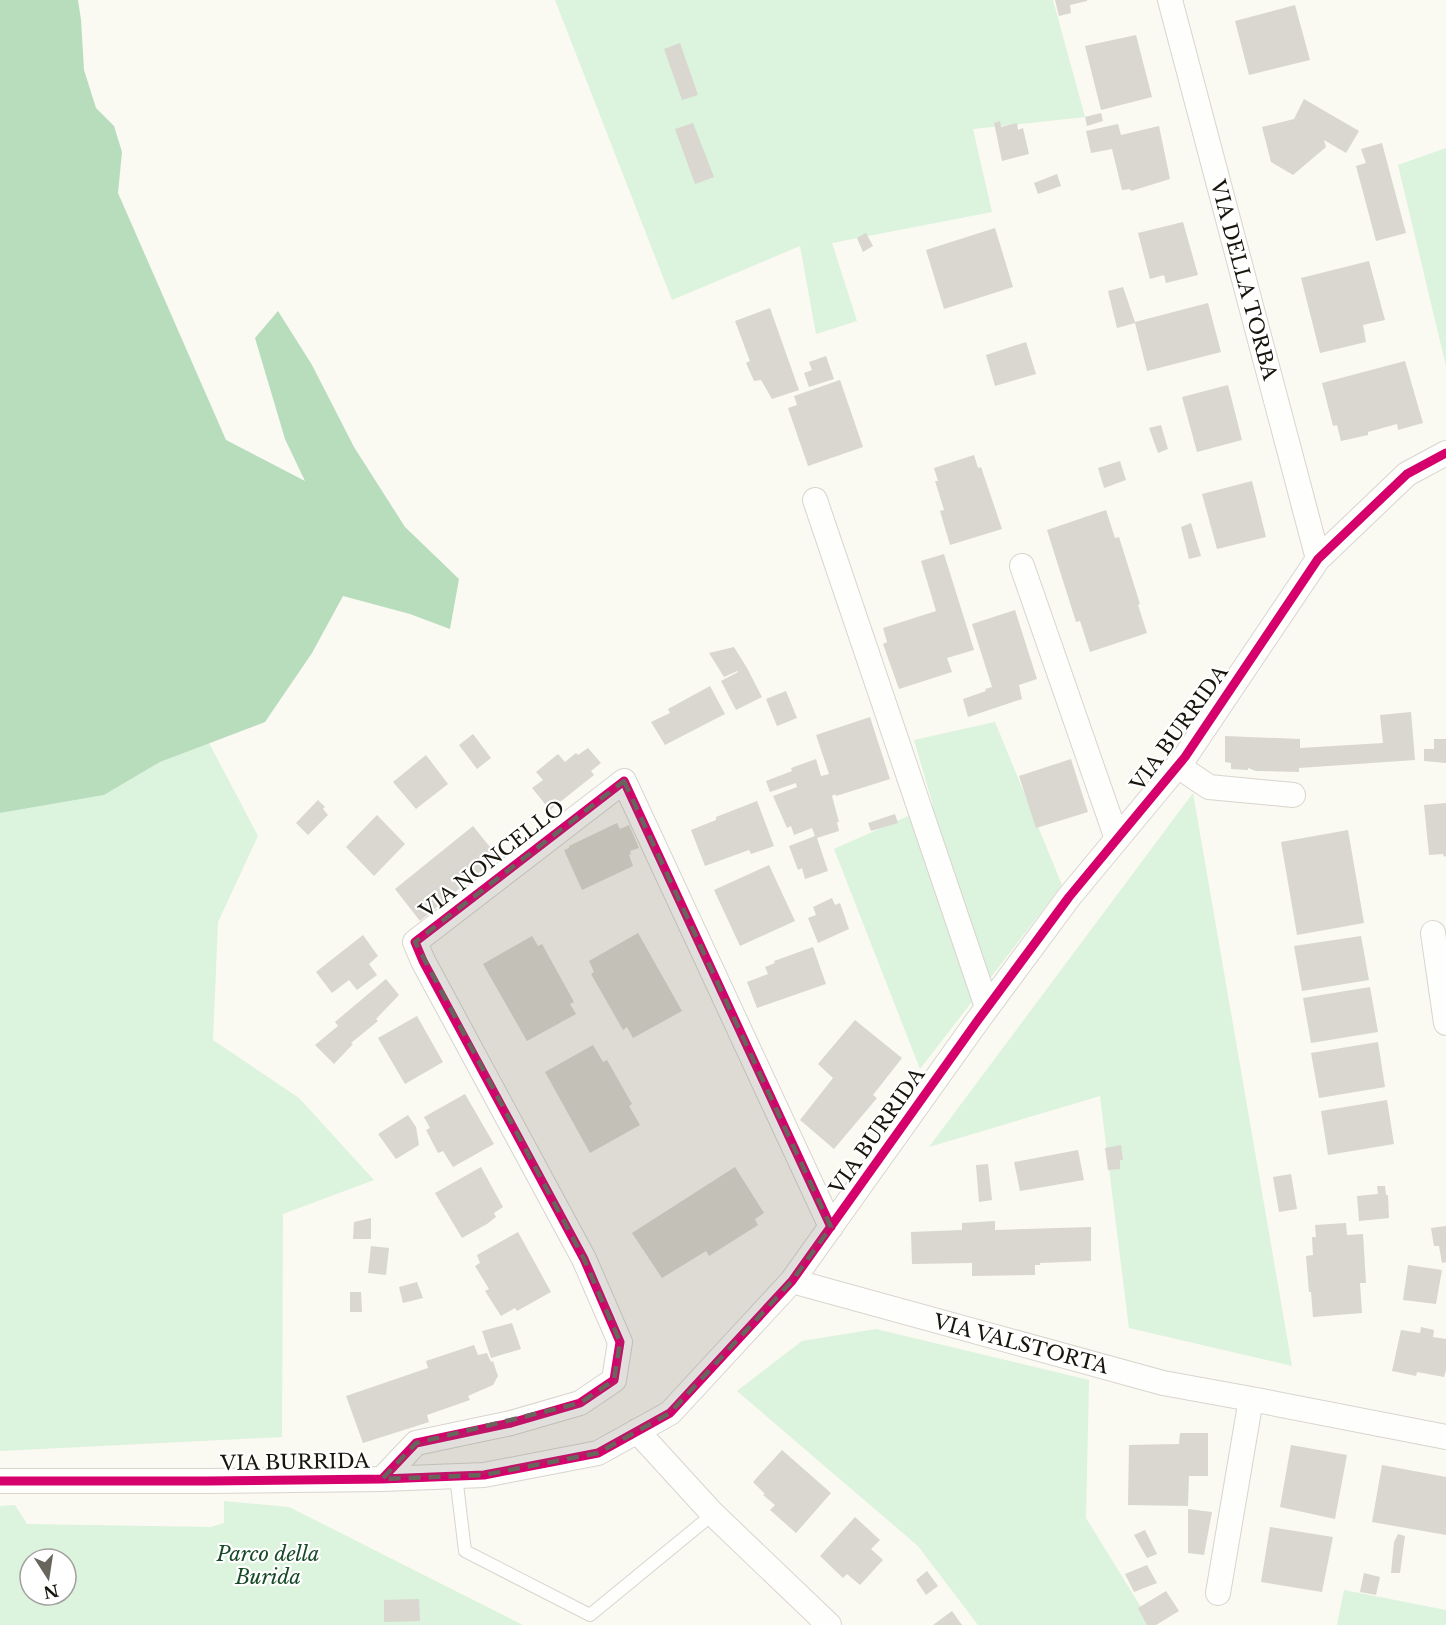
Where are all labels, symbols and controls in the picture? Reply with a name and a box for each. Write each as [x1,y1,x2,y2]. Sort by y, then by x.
street label: VIA DELLA TORBA [1206,176,1282,383]
street label: VIA BURRIDA [1125,660,1233,796]
street label: VIA NONCELLO [414,795,569,924]
street label: VIA BURRIDA [824,1063,930,1200]
street label: VIA VALSTORTA [930,1309,1112,1379]
street label: VIA BURRIDA [219,1449,370,1475]
park label: Parco della Burida [216,1542,319,1589]
north arrow [18,1547,78,1607]
text: N [42,1580,61,1603]

